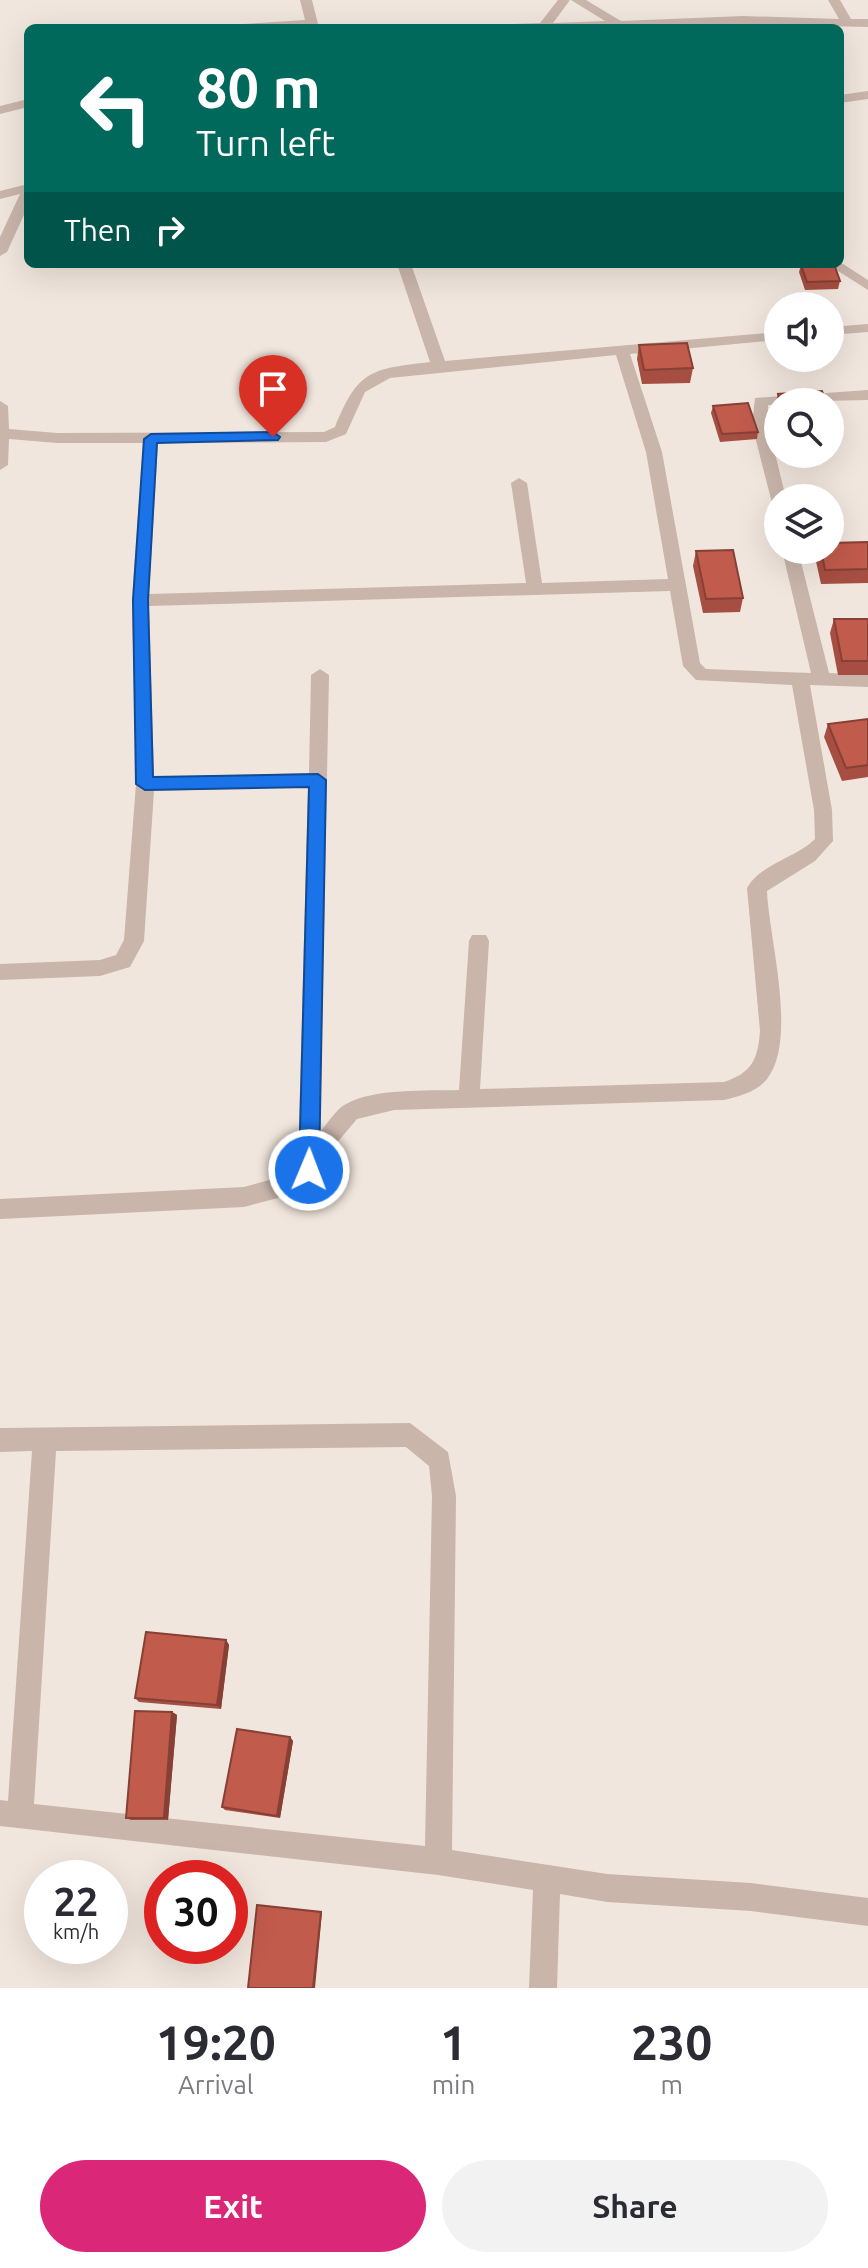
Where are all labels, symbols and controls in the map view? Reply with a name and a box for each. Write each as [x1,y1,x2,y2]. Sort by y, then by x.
icon: left [64,56,168,160]
text: 80 m [196,56,321,119]
text: Turn left [196,122,335,163]
icon: right [148,208,192,252]
text: Then [64,213,132,247]
map controls [764,292,844,564]
button: sound [764,292,844,372]
pin [239,355,307,437]
icon: arrive [251,367,295,411]
button: search [764,388,844,468]
button: layers [764,484,844,564]
position arrow [267,1128,351,1212]
speed limit sign: 30 [144,1860,248,1964]
text: 22 [53,1879,99,1924]
text: km/h [53,1920,99,1943]
text: 19:20 [156,2015,276,2069]
text: 1 [440,2015,467,2069]
text: 230 [631,2015,712,2069]
text: Arrival [178,2070,254,2099]
text: min [432,2070,475,2099]
text: m [660,2070,683,2099]
button: Exit [40,2160,426,2252]
button: Share [442,2160,828,2252]

